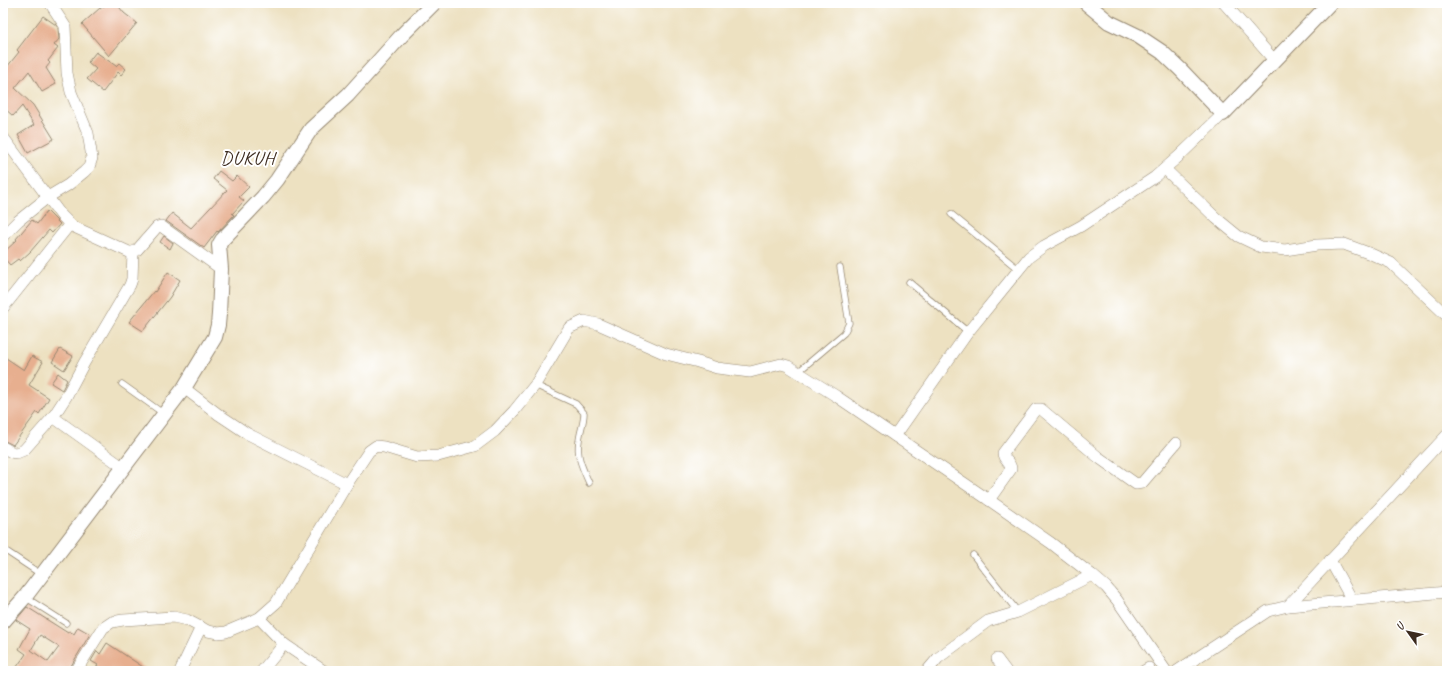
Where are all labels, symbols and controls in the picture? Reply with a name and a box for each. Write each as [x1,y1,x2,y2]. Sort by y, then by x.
district label: DUKUH [221,146,278,170]
north arrow [1388,612,1428,652]
text: U [1392,618,1408,633]

